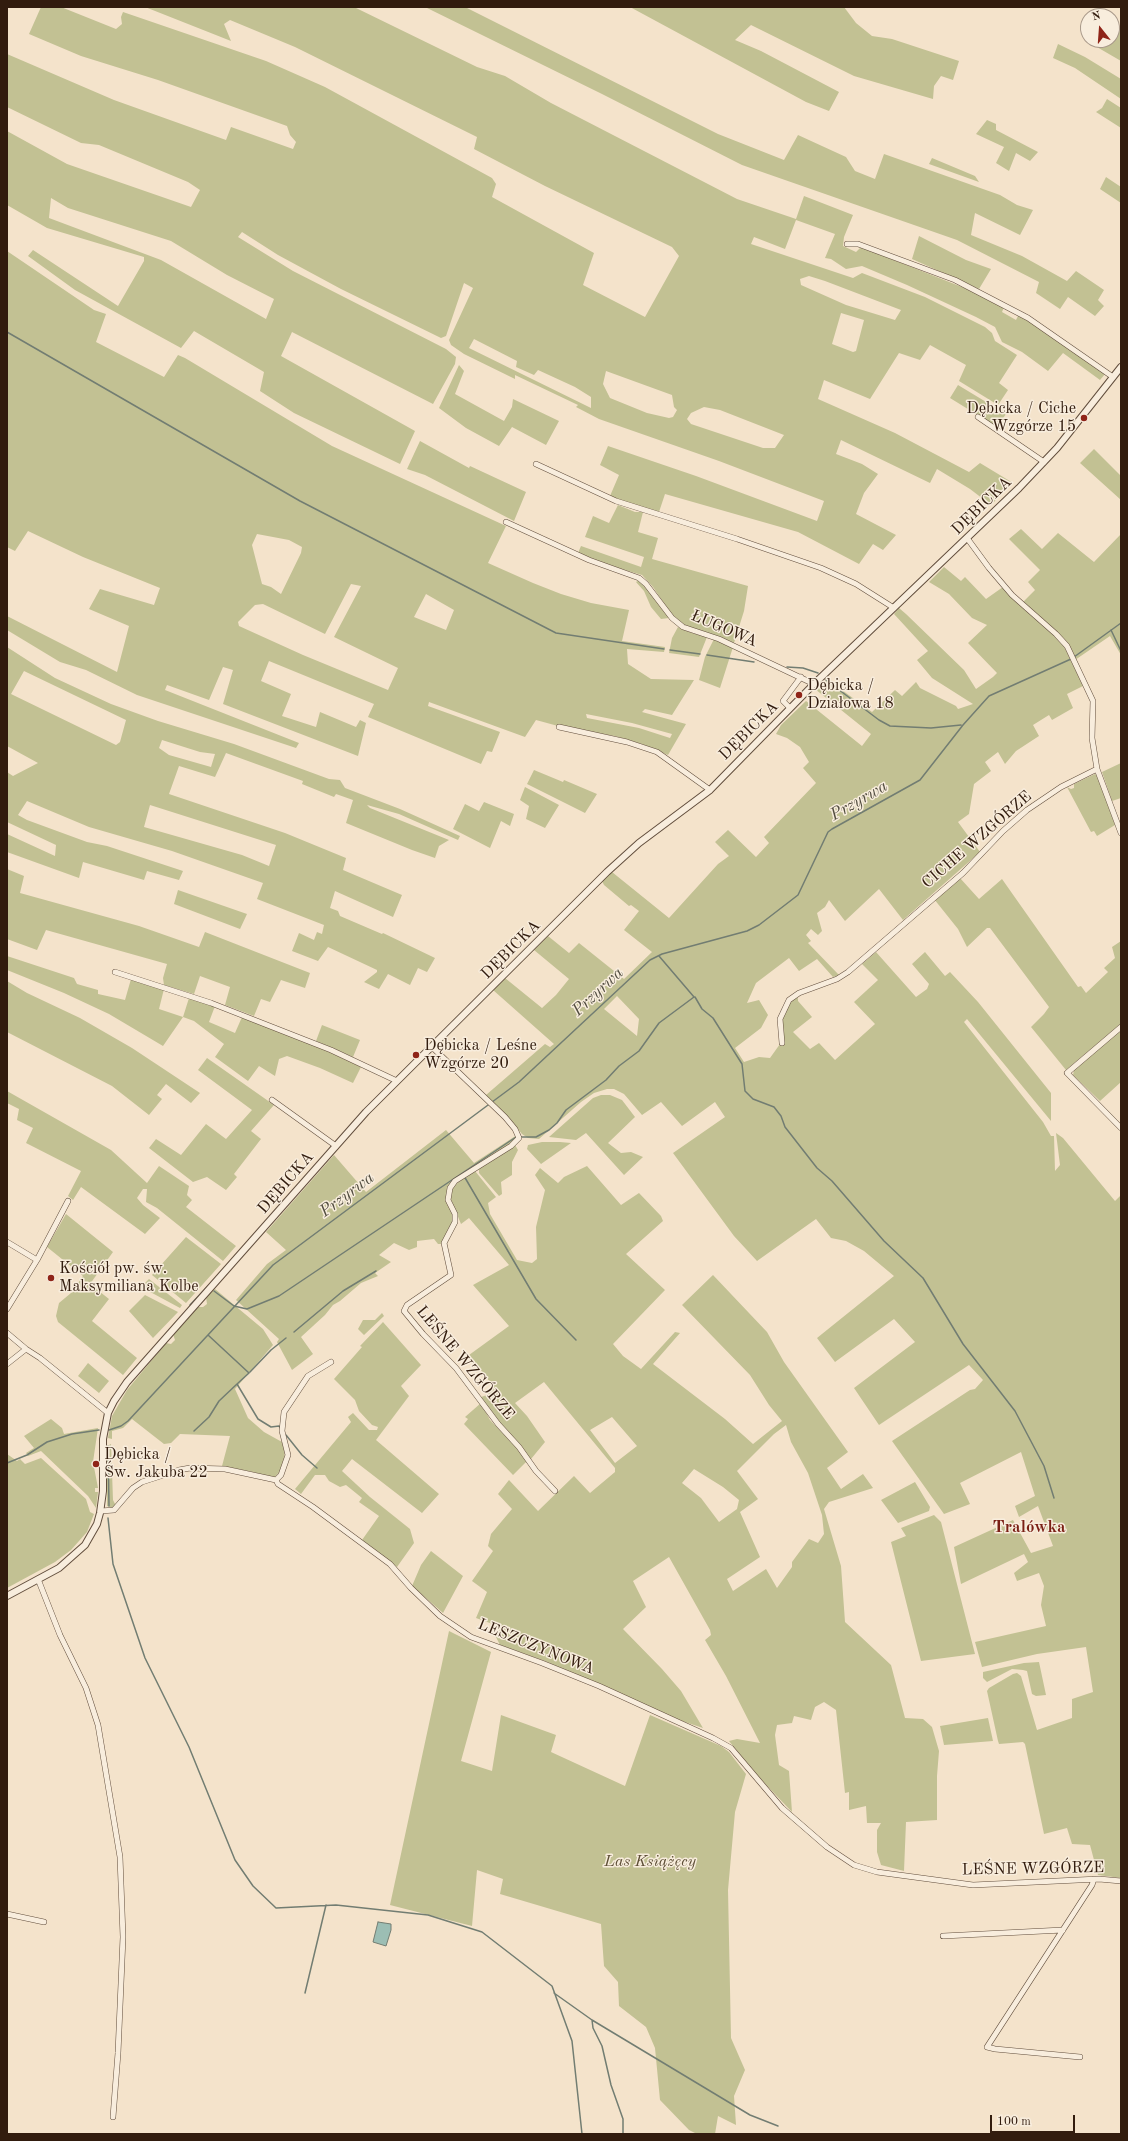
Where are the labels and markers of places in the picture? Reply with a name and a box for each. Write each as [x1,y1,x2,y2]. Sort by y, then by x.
place label: Dębicka / Ciche Wzgórze 15 [966,399,1076,437]
marker: Dębicka / Ciche Wzgórze 15 [1079,413,1089,423]
place label: Dębicka / Działowa 18 [807,676,894,714]
marker: Dębicka / Działowa 18 [794,690,804,700]
place label: Dębicka / Leśne Wzgórze 20 [424,1036,537,1074]
marker: Dębicka / Leśne Wzgórze 20 [411,1050,421,1060]
place label: Kościół pw. św. Maksymiliana Kolbe [59,1259,199,1297]
marker: Kościół pw. św. Maksymiliana Kolbe [46,1273,56,1283]
place label: Dębicka / Św. Jakuba 22 [104,1445,208,1483]
marker: Dębicka / Św. Jakuba 22 [91,1459,101,1469]

